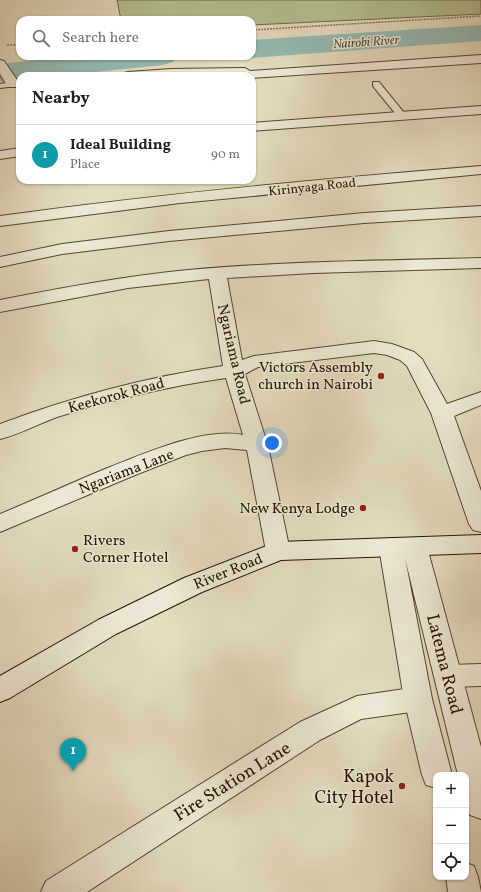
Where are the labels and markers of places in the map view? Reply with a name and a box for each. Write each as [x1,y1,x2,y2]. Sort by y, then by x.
place label: Victors Assembly church in Nairobi [258,358,373,396]
marker: Victors Assembly church in Nairobi [376,371,386,381]
place label: New Kenya Lodge [240,499,355,520]
marker: New Kenya Lodge [358,503,368,513]
place label: Rivers Corner Hotel [83,531,168,569]
marker: Rivers Corner Hotel [70,544,80,554]
pin: 1 [60,738,86,771]
place label: Kapok City Hotel [315,765,394,811]
marker: Kapok City Hotel [397,781,407,791]

